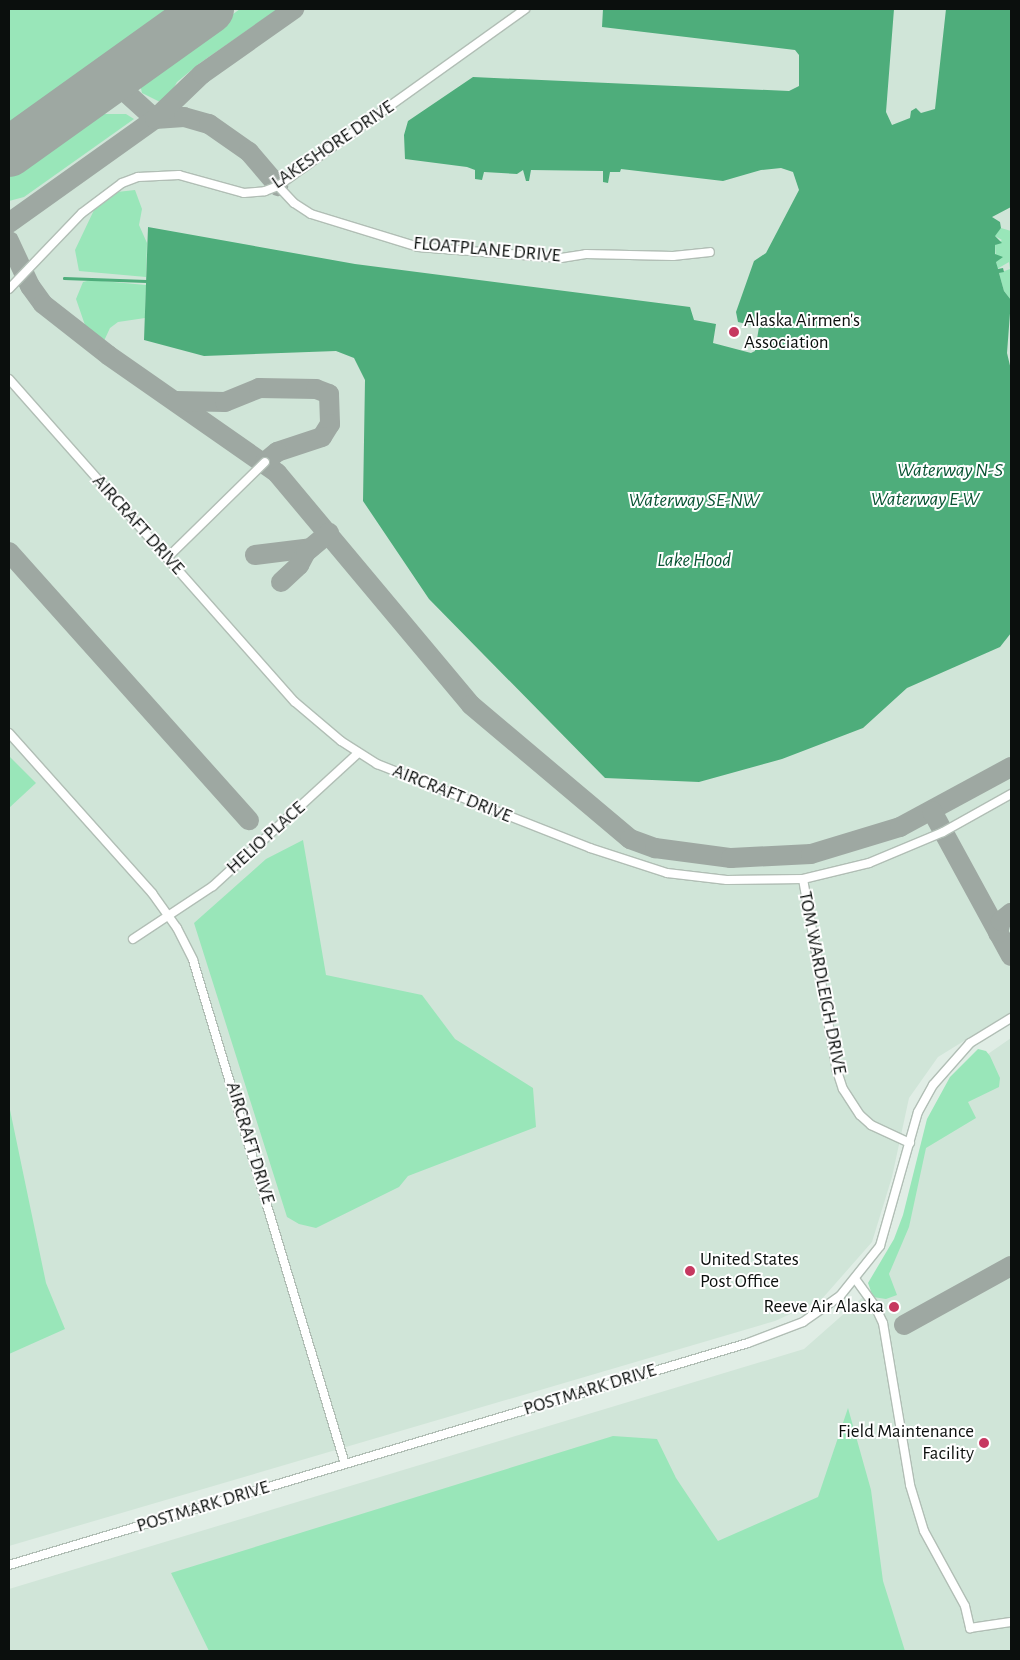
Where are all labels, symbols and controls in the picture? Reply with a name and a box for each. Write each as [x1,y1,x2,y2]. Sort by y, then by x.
street label: LAKESHORE DRIVE [268,96,398,194]
street label: FLOATPLANE DRIVE [412,232,562,268]
place label: Alaska Airmen's Association [744,310,860,354]
marker: Alaska Airmen's Association [728,326,740,338]
water label: Waterway N-S [897,458,1003,482]
street label: AIRCRAFT DRIVE [87,470,189,580]
water label: Waterway E-W [871,487,979,511]
water label: Waterway SE-NW [628,488,760,512]
water label: Lake Hood [657,548,731,572]
street label: AIRCRAFT DRIVE [389,760,515,828]
street label: HELIO PLACE [222,797,310,879]
street label: TOM WARDLEIGH DRIVE [793,890,851,1076]
street label: AIRCRAFT DRIVE [221,1079,279,1207]
place label: United States Post Office [700,1249,799,1293]
marker: United States Post Office [684,1265,696,1277]
place label: Reeve Air Alaska [764,1296,884,1318]
marker: Reeve Air Alaska [888,1301,900,1313]
street label: POSTMARK DRIVE [521,1359,659,1421]
place label: Field Maintenance Facility [838,1421,974,1465]
marker: Field Maintenance Facility [978,1437,990,1449]
street label: POSTMARK DRIVE [134,1476,272,1538]

